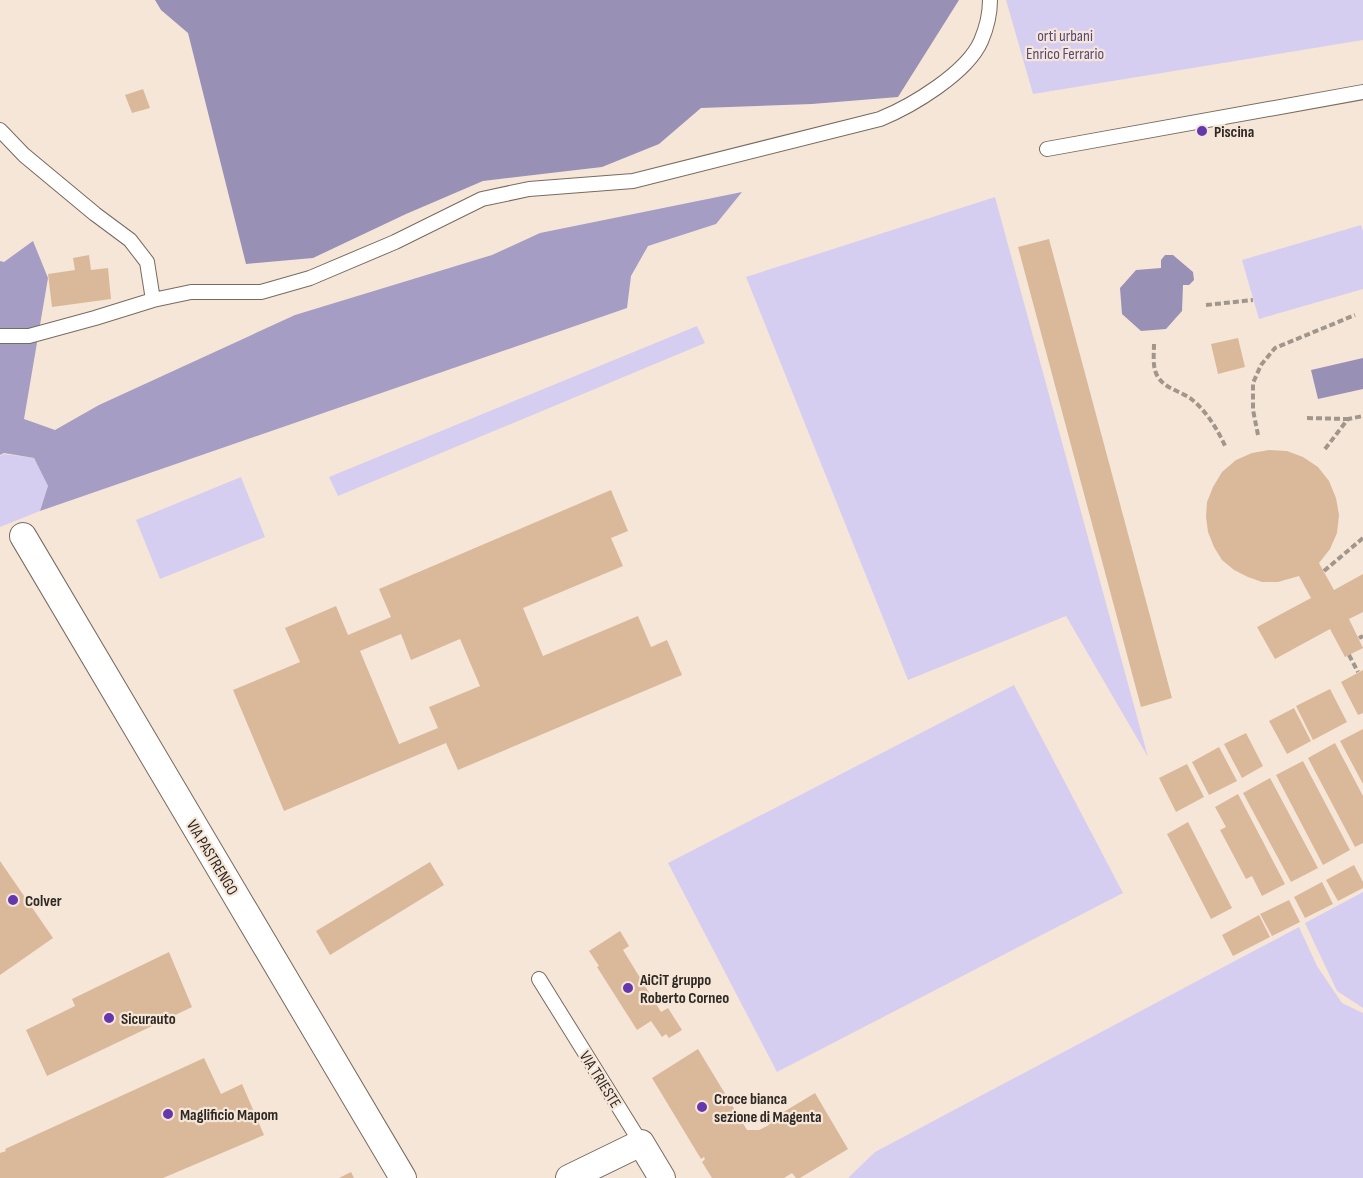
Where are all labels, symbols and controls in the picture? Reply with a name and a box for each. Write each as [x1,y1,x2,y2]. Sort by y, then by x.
park label: orti urbani Enrico Ferrario [1026,27,1104,64]
place label: Piscina [1214,123,1254,142]
marker: Piscina [1195,124,1209,138]
street label: VIA PASTRENGO [182,817,242,899]
place label: Colver [25,892,62,911]
marker: Colver [6,893,20,907]
place label: AiCiT gruppo Roberto Corneo [639,971,729,1008]
marker: AiCiT gruppo Roberto Corneo [621,981,635,995]
place label: Sicurauto [121,1010,176,1029]
marker: Sicurauto [102,1011,116,1025]
street label: VIA TRIESTE [575,1048,625,1112]
place label: Croce bianca sezione di Magenta [714,1090,822,1127]
marker: Croce bianca sezione di Magenta [695,1100,709,1114]
place label: Maglificio Mapom [180,1106,278,1125]
marker: Maglificio Mapom [161,1107,175,1121]

